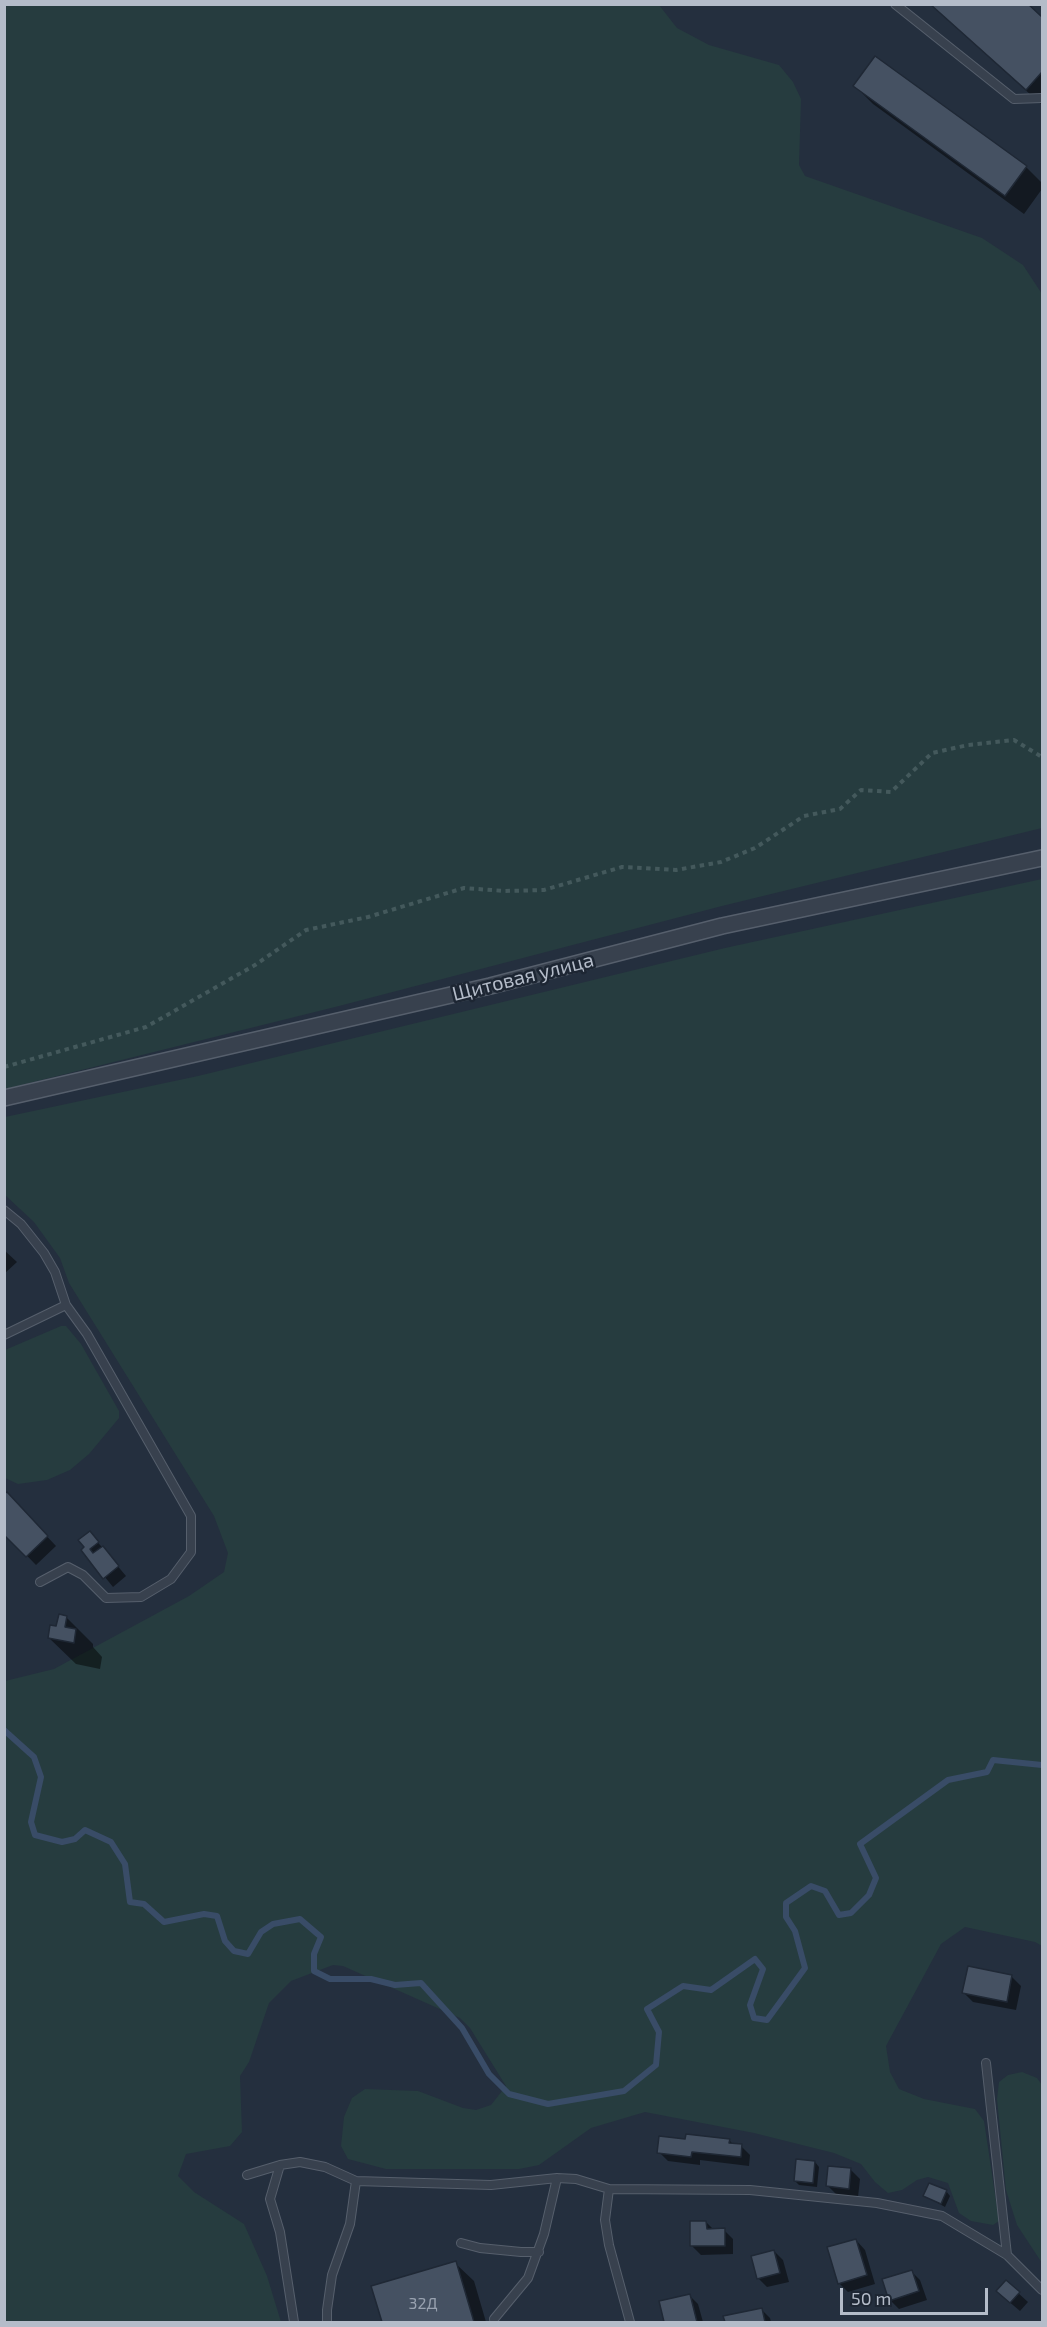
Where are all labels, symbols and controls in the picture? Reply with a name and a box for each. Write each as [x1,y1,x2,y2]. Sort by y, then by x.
street label: Щитовая улица [450,948,596,1006]
scale bar [843,2276,992,2314]
text: 50 m [851,2287,891,2309]
house number: 32Д [409,2294,437,2314]

